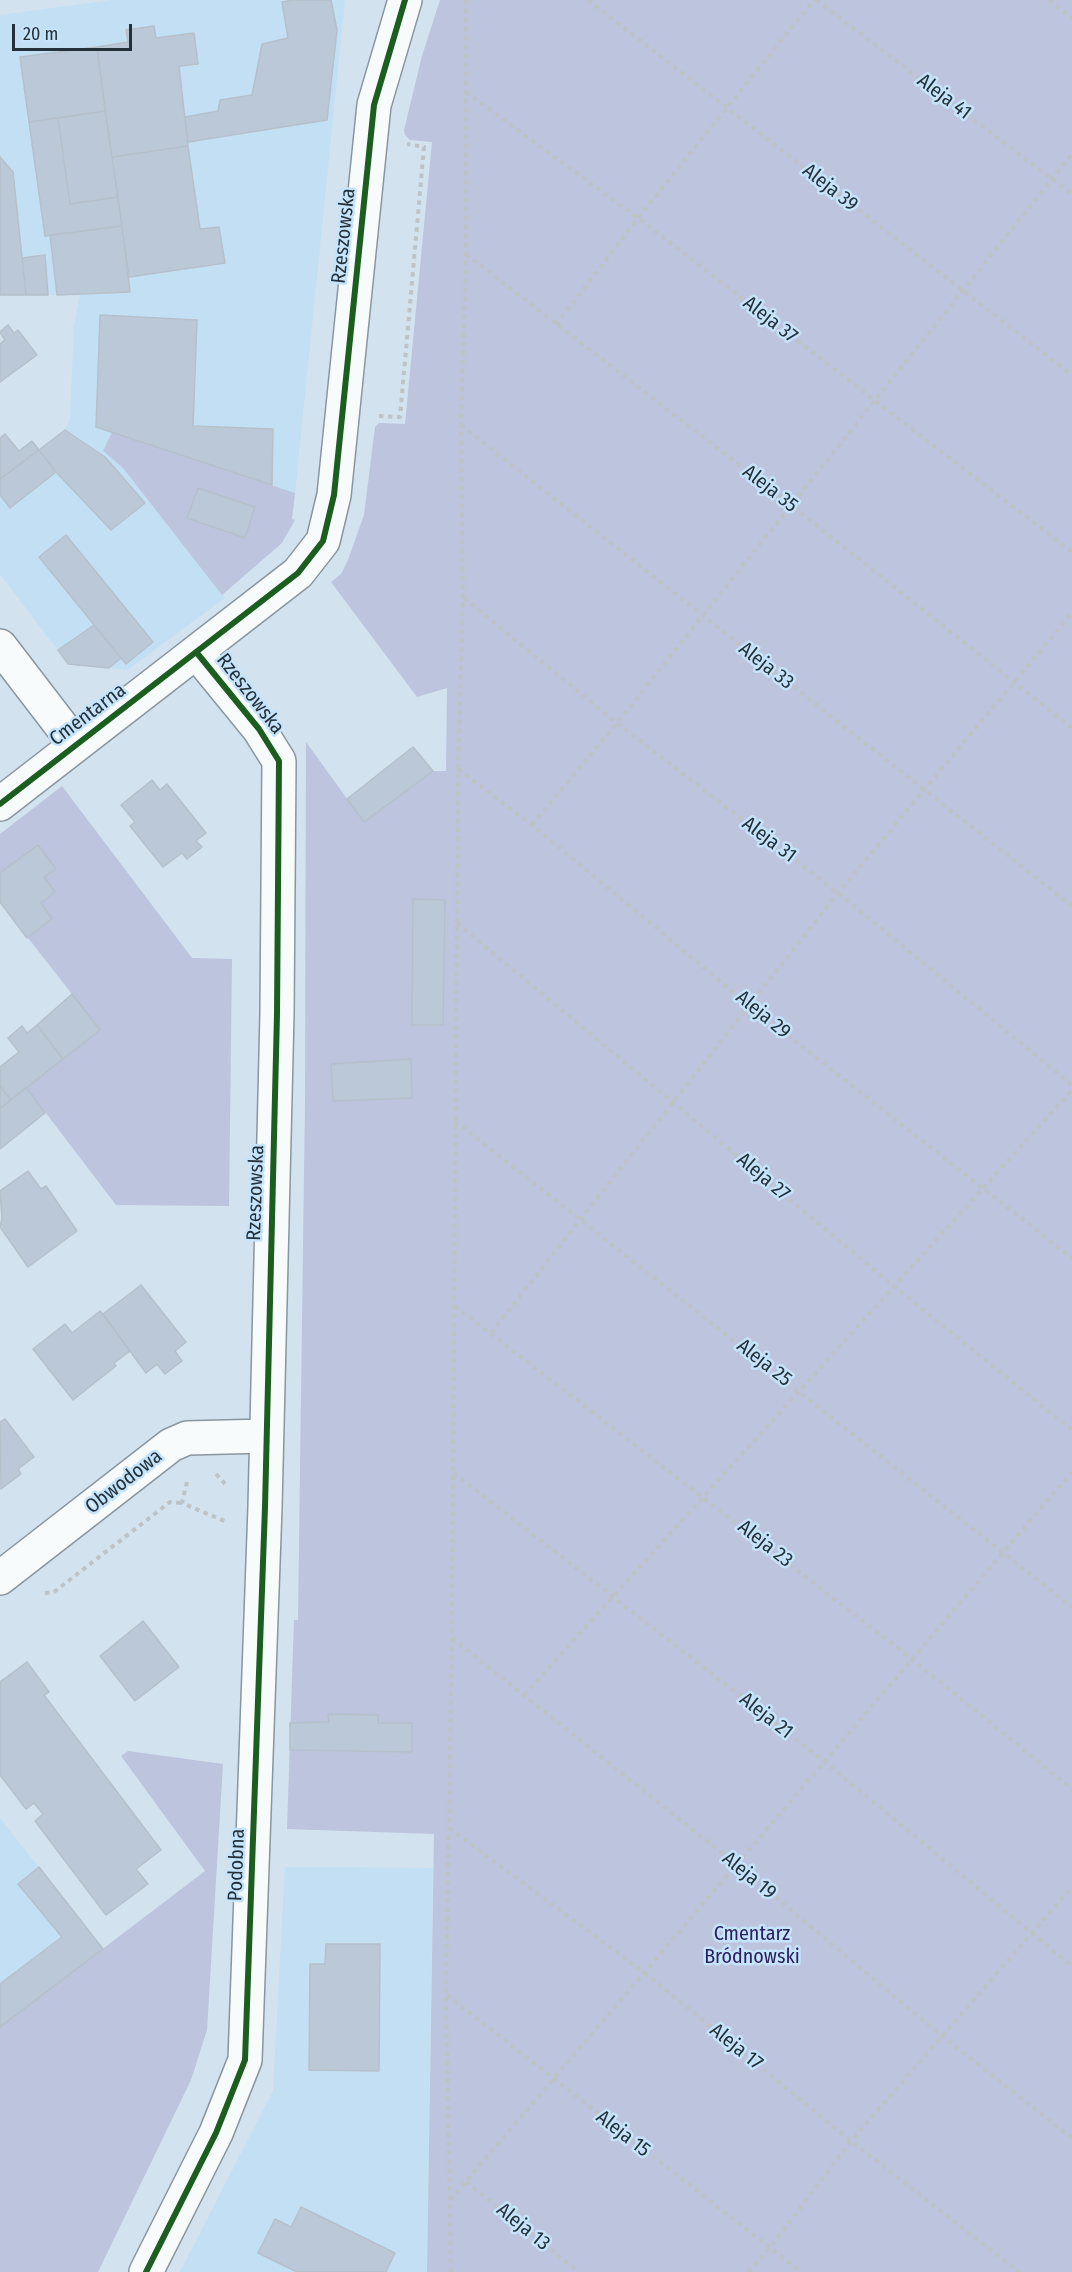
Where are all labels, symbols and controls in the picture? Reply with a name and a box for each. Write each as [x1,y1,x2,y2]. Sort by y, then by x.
scale bar [15,12,135,50]
text: 20 m [23,23,58,45]
street label: Aleja 41 [912,69,976,125]
street label: Aleja 39 [798,159,862,217]
street label: Rzeszowska [327,187,361,285]
street label: Aleja 37 [738,291,802,349]
street label: Aleja 35 [738,460,802,518]
street label: Aleja 33 [734,637,798,695]
street label: Rzeszowska [211,649,289,739]
street label: Cmentarna [45,679,131,751]
street label: Aleja 31 [737,812,801,868]
street label: Aleja 29 [731,986,795,1044]
street label: Rzeszowska [242,1145,270,1241]
street label: Aleja 27 [732,1148,794,1206]
street label: Aleja 25 [732,1334,796,1392]
street label: Obwodowa [81,1445,167,1519]
street label: Aleja 23 [733,1515,797,1573]
street label: Aleja 21 [734,1688,798,1744]
street label: Podobna [224,1828,250,1902]
street label: Aleja 19 [717,1847,781,1905]
park label: Cmentarz Bródnowski [704,1922,800,1969]
street label: Aleja 17 [705,2018,767,2076]
street label: Aleja 15 [591,2105,655,2163]
street label: Aleja 13 [491,2198,555,2256]

